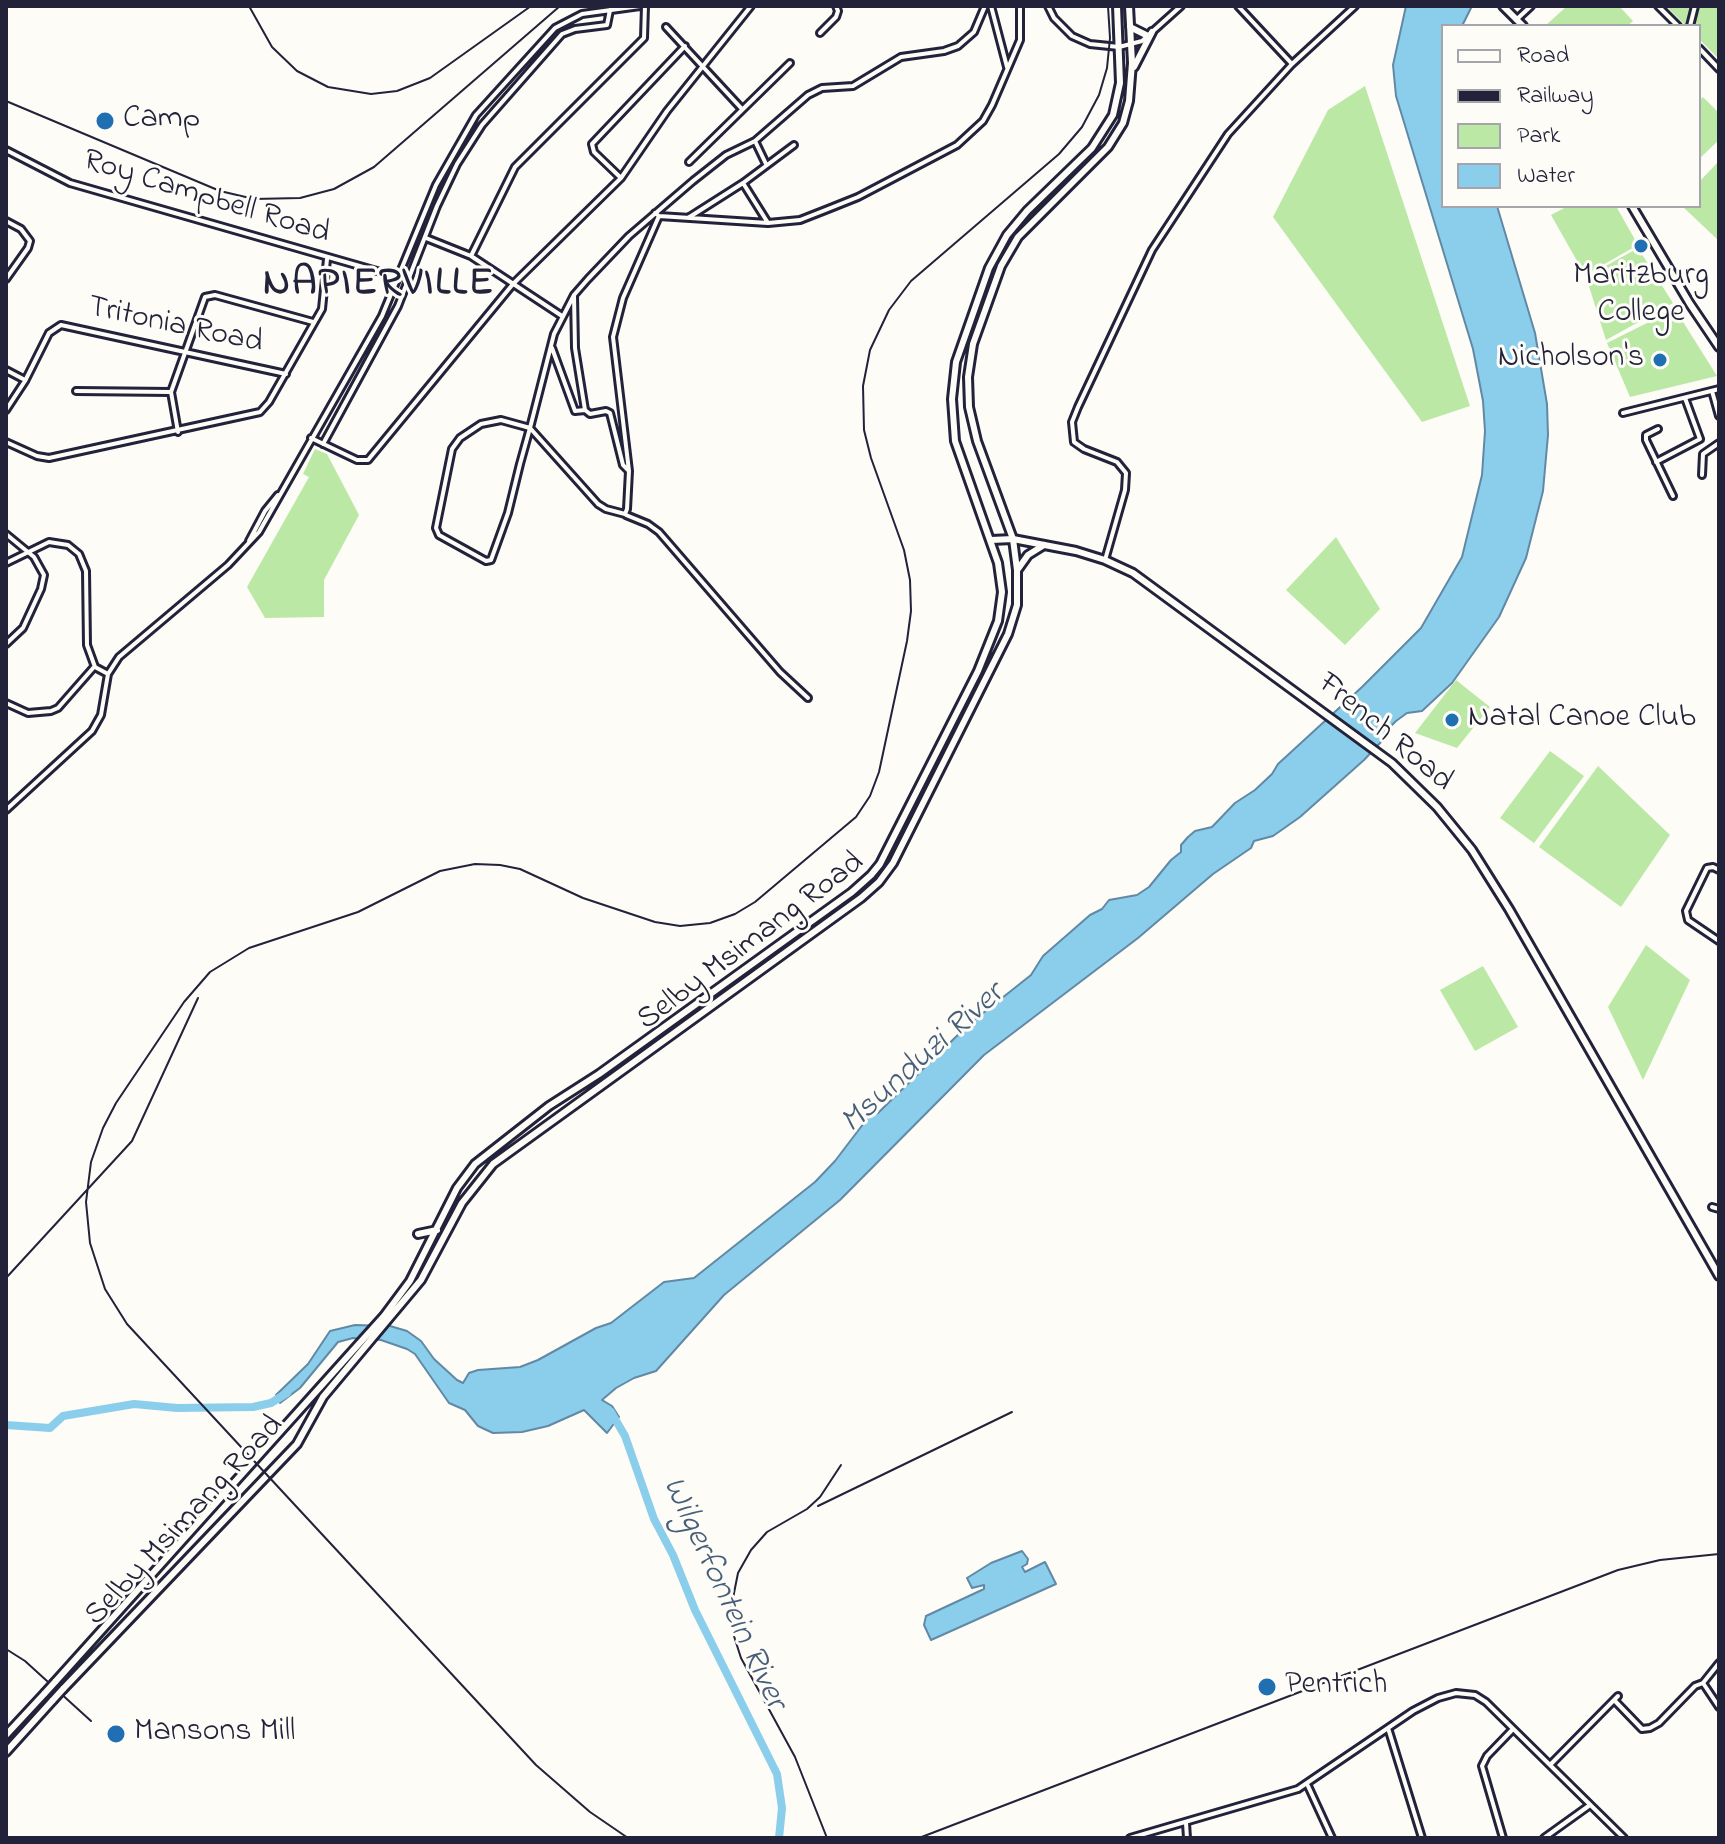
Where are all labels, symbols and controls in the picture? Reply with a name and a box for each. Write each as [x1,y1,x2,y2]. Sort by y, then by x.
legend [1441,24,1701,208]
text: Road [1517,39,1569,74]
text: Railway [1517,79,1594,114]
place label: Camp [123,102,200,140]
marker: Camp [94,110,116,132]
text: Park [1517,119,1560,154]
street label: Roy Campbell Road [78,143,334,255]
text: Water [1517,159,1575,194]
marker: Maritzburg College [1632,237,1650,255]
place label: Maritzburg College [1573,259,1709,334]
district label: NAPIERVILLE [263,262,495,310]
street label: Tritonia Road [84,290,266,364]
place label: Nicholson's [1498,341,1644,379]
marker: Nicholson's [1651,351,1669,369]
street label: French Road [1308,666,1460,802]
place label: Natal Canoe Club [1468,701,1696,739]
marker: Natal Canoe Club [1443,711,1461,729]
street label: Selby Msimang Road [631,845,873,1041]
water label: Msunduzi River [834,976,1014,1144]
street label: Selby Msimang Road [78,1409,294,1635]
water label: Wilgerfontein River [650,1471,794,1717]
place label: Pentrich [1285,1668,1388,1706]
marker: Pentrich [1256,1676,1278,1698]
place label: Mansons Mill [134,1715,295,1753]
marker: Mansons Mill [105,1723,127,1745]

